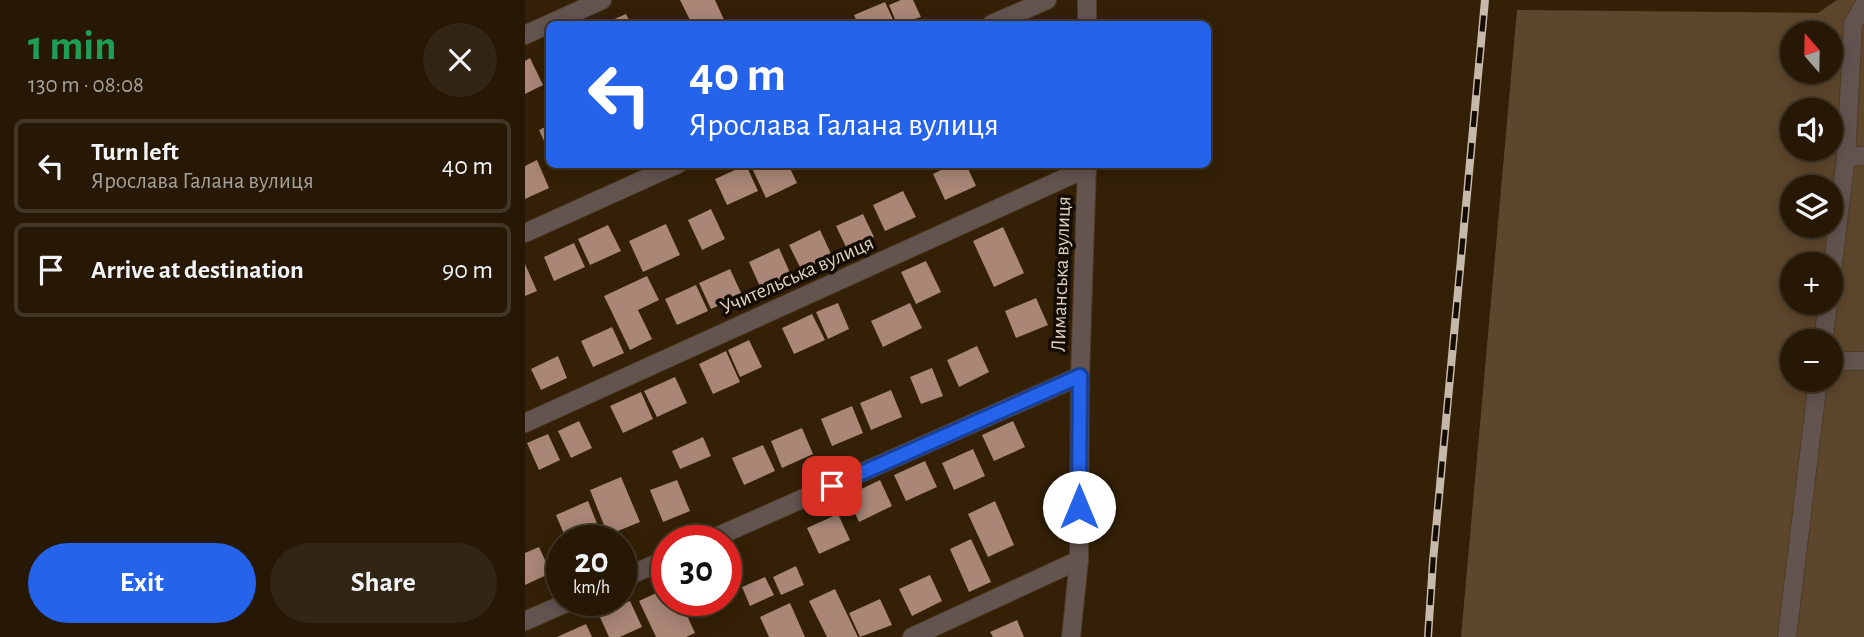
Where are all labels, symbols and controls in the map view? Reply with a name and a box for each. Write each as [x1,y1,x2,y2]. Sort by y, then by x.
north arrow [1780,21,1843,84]
map controls [1780,21,1843,392]
button: close [423,23,497,97]
text: 1 min [28,25,117,67]
icon: left [574,49,665,140]
text: 40 m [689,51,786,100]
text: 130 m · 08:08 [28,74,144,97]
button: sound [1780,98,1843,161]
text: Ярослава Галана вулиця [689,109,999,141]
text: Turn left [91,139,179,165]
icon: left [32,147,70,185]
text: 40 m [442,153,493,179]
text: Ярослава Галана вулиця [91,170,314,193]
button: layers [1780,175,1843,238]
street label: Лиманська вулиця [1048,196,1074,352]
street label: Учительська вулиця [717,232,877,318]
icon: arrive [32,251,70,289]
button: + [1780,252,1843,315]
text: Arrive at destination [91,257,304,283]
text: 90 m [442,257,493,283]
button: − [1780,329,1843,392]
pin [802,456,862,516]
icon: arrive [813,467,851,505]
position arrow [1042,470,1116,544]
speed limit sign: 30 [651,525,742,616]
button: Exit [28,543,256,623]
button: Share [270,543,497,623]
text: 20 [574,544,609,579]
text: km/h [573,579,610,597]

